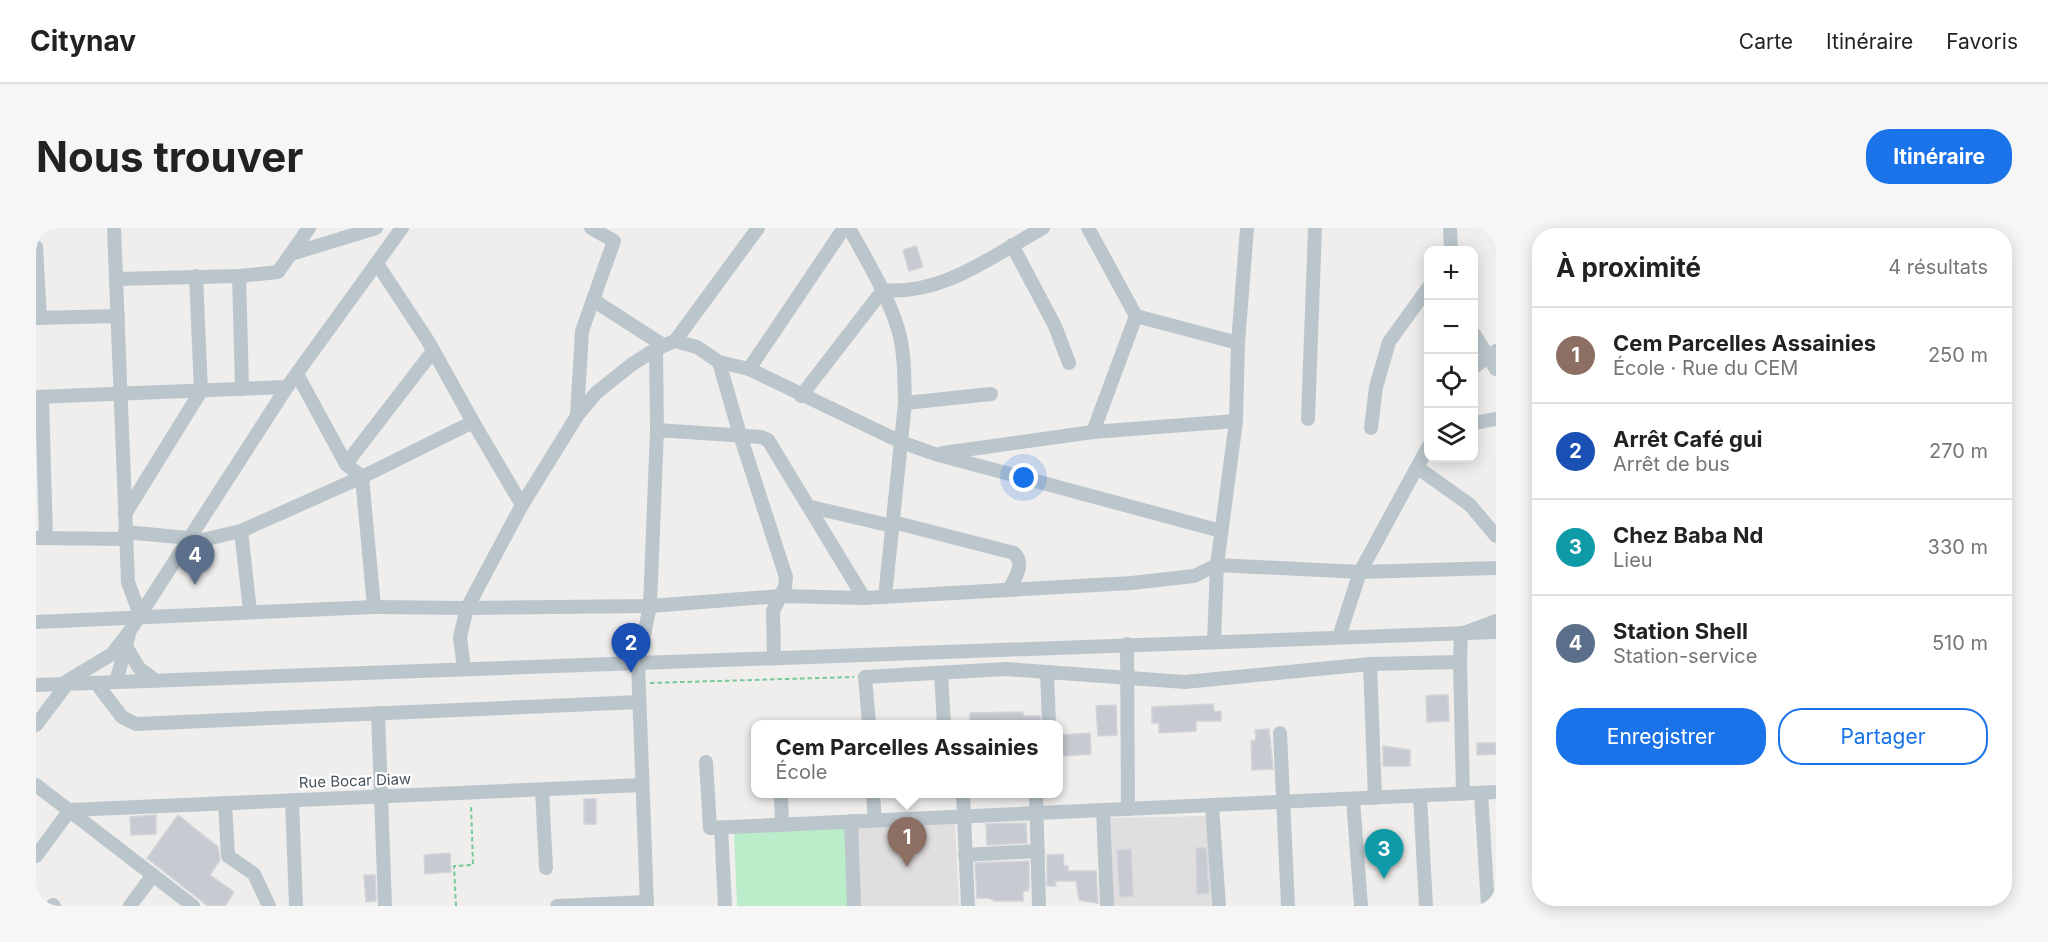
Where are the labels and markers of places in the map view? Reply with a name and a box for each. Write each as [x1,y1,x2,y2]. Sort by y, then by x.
pin: 4 [176,536,214,585]
pin: 2 [612,624,650,673]
pin: 1 [888,818,926,867]
pin: 3 [1364,830,1404,879]

